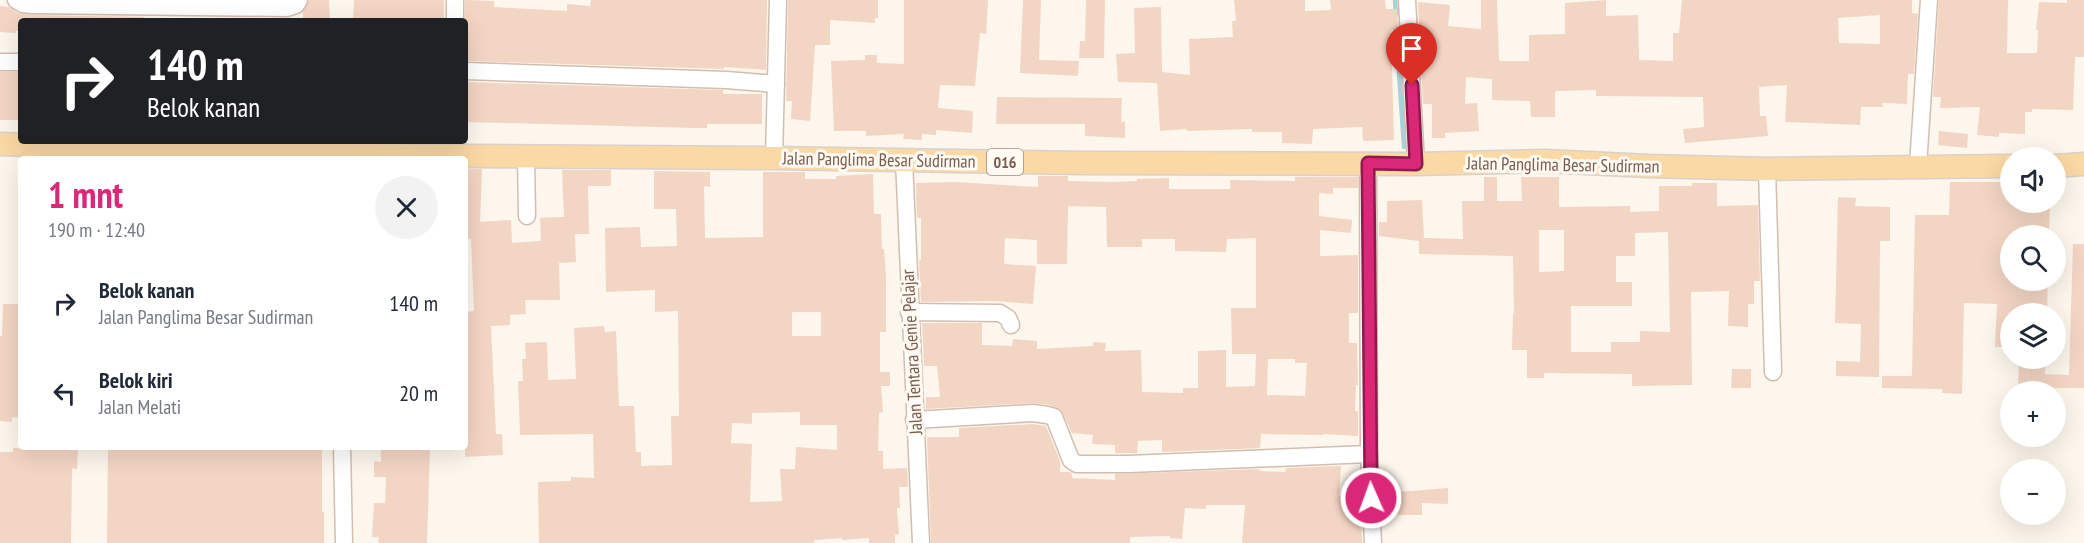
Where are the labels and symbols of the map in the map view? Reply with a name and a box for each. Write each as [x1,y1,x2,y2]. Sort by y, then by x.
pin [1386,23,1437,85]
street label: Jalan Panglima Besar Sudirman [781,146,976,173]
road number: 016 [987,149,1023,175]
street label: Jalan Panglima Besar Sudirman [1465,151,1660,178]
street label: Jalan Tentara Genie Pelajar [896,269,927,436]
position arrow [1339,466,1403,530]

